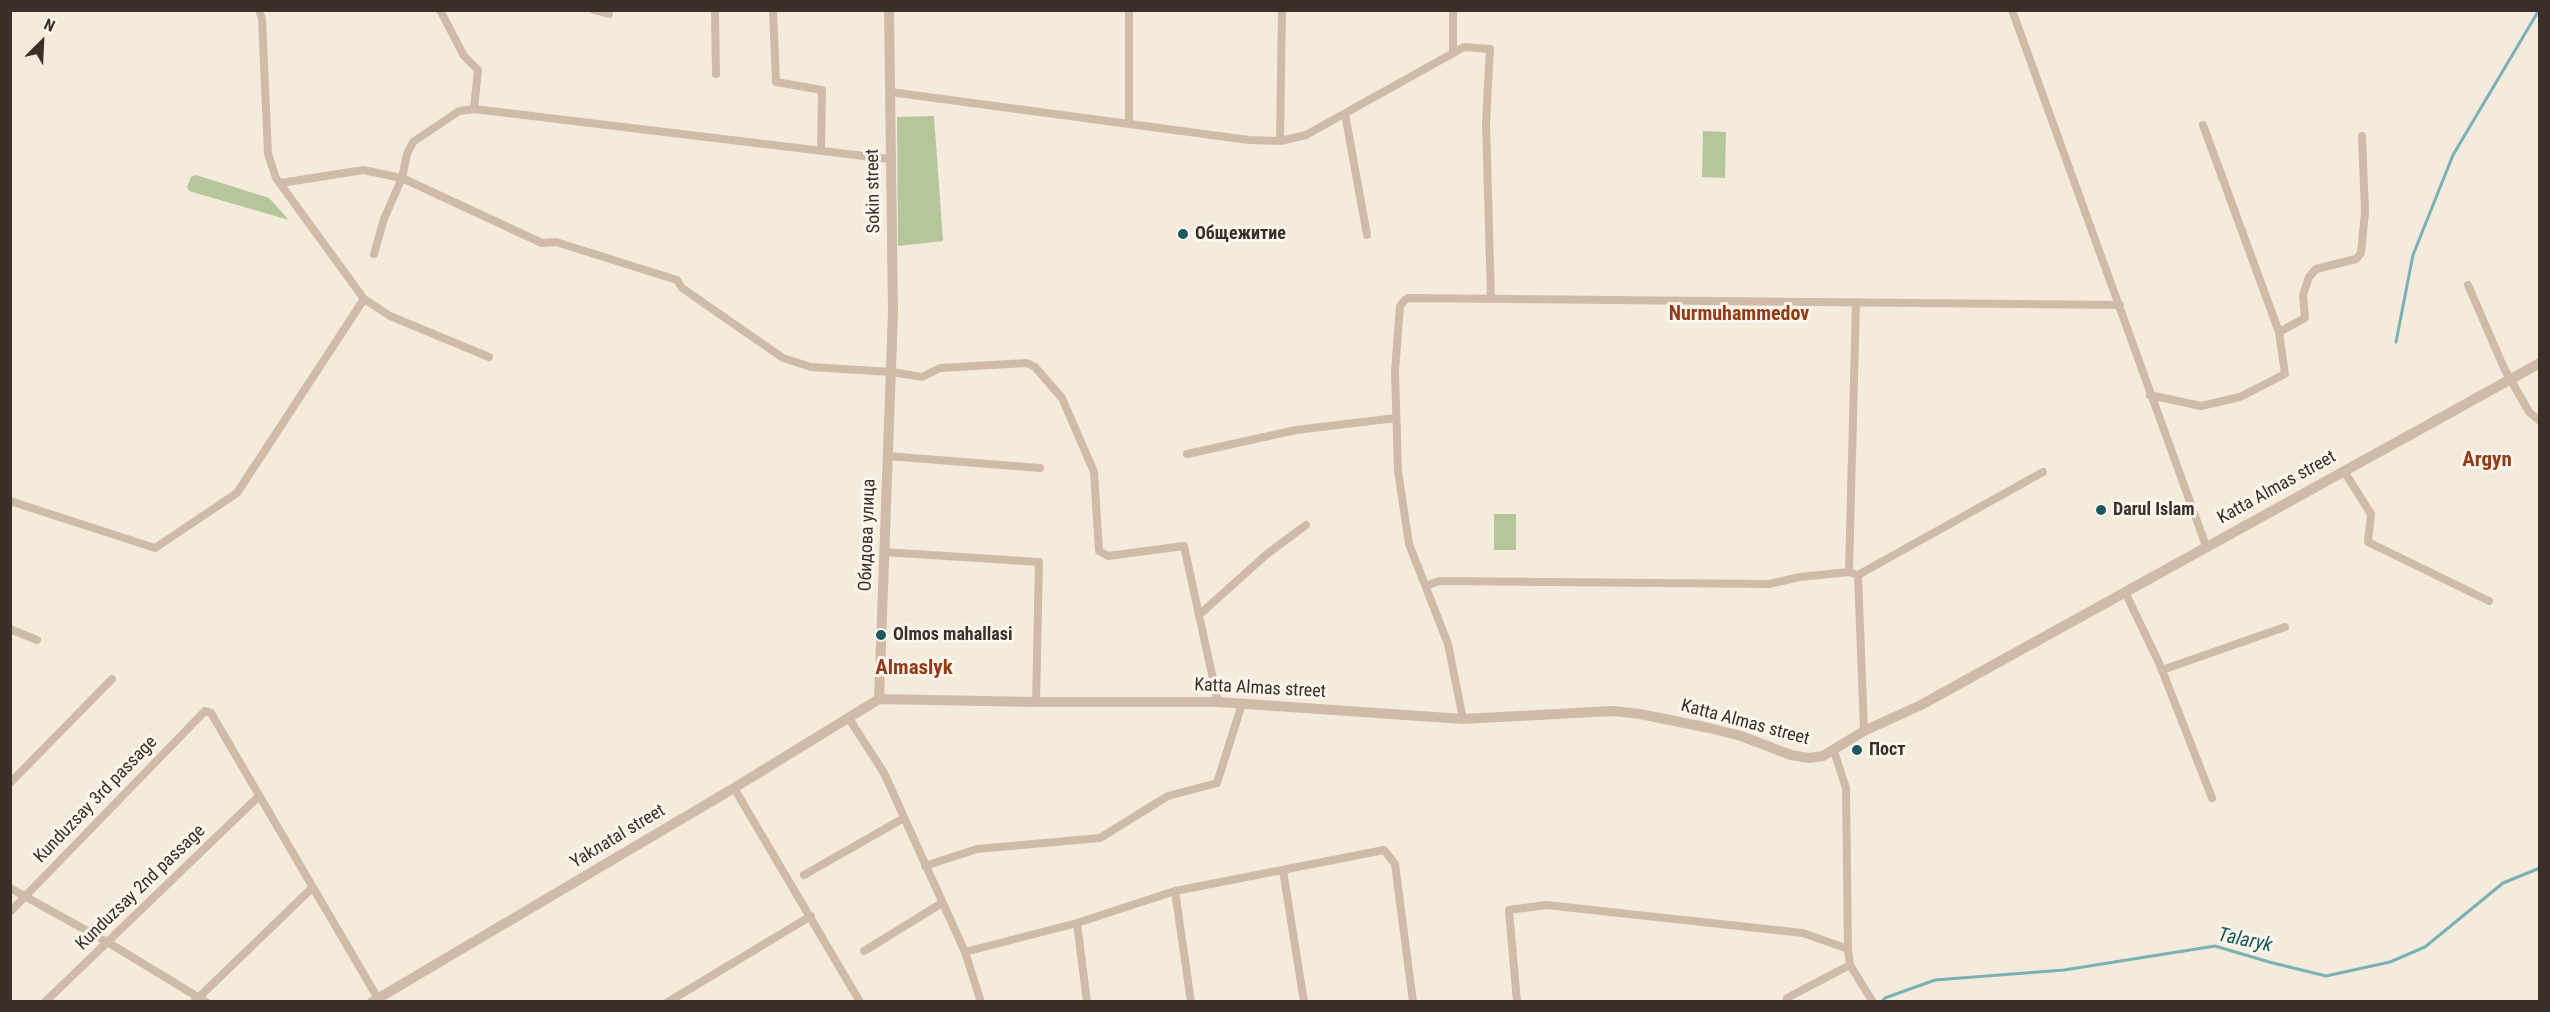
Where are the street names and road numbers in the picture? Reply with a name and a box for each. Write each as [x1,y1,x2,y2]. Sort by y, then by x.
street label: Sokin street [862,149,886,233]
street label: Katta Almas street [2214,447,2340,529]
street label: Обидова улица [855,478,881,592]
street label: Katta Almas street [1194,675,1326,703]
street label: Katta Almas street [1678,695,1812,751]
street label: Kunduzsay 3rd passage [30,732,162,868]
street label: Yakлatal street [567,800,669,874]
street label: Kunduzsay 2nd passage [72,821,210,955]

